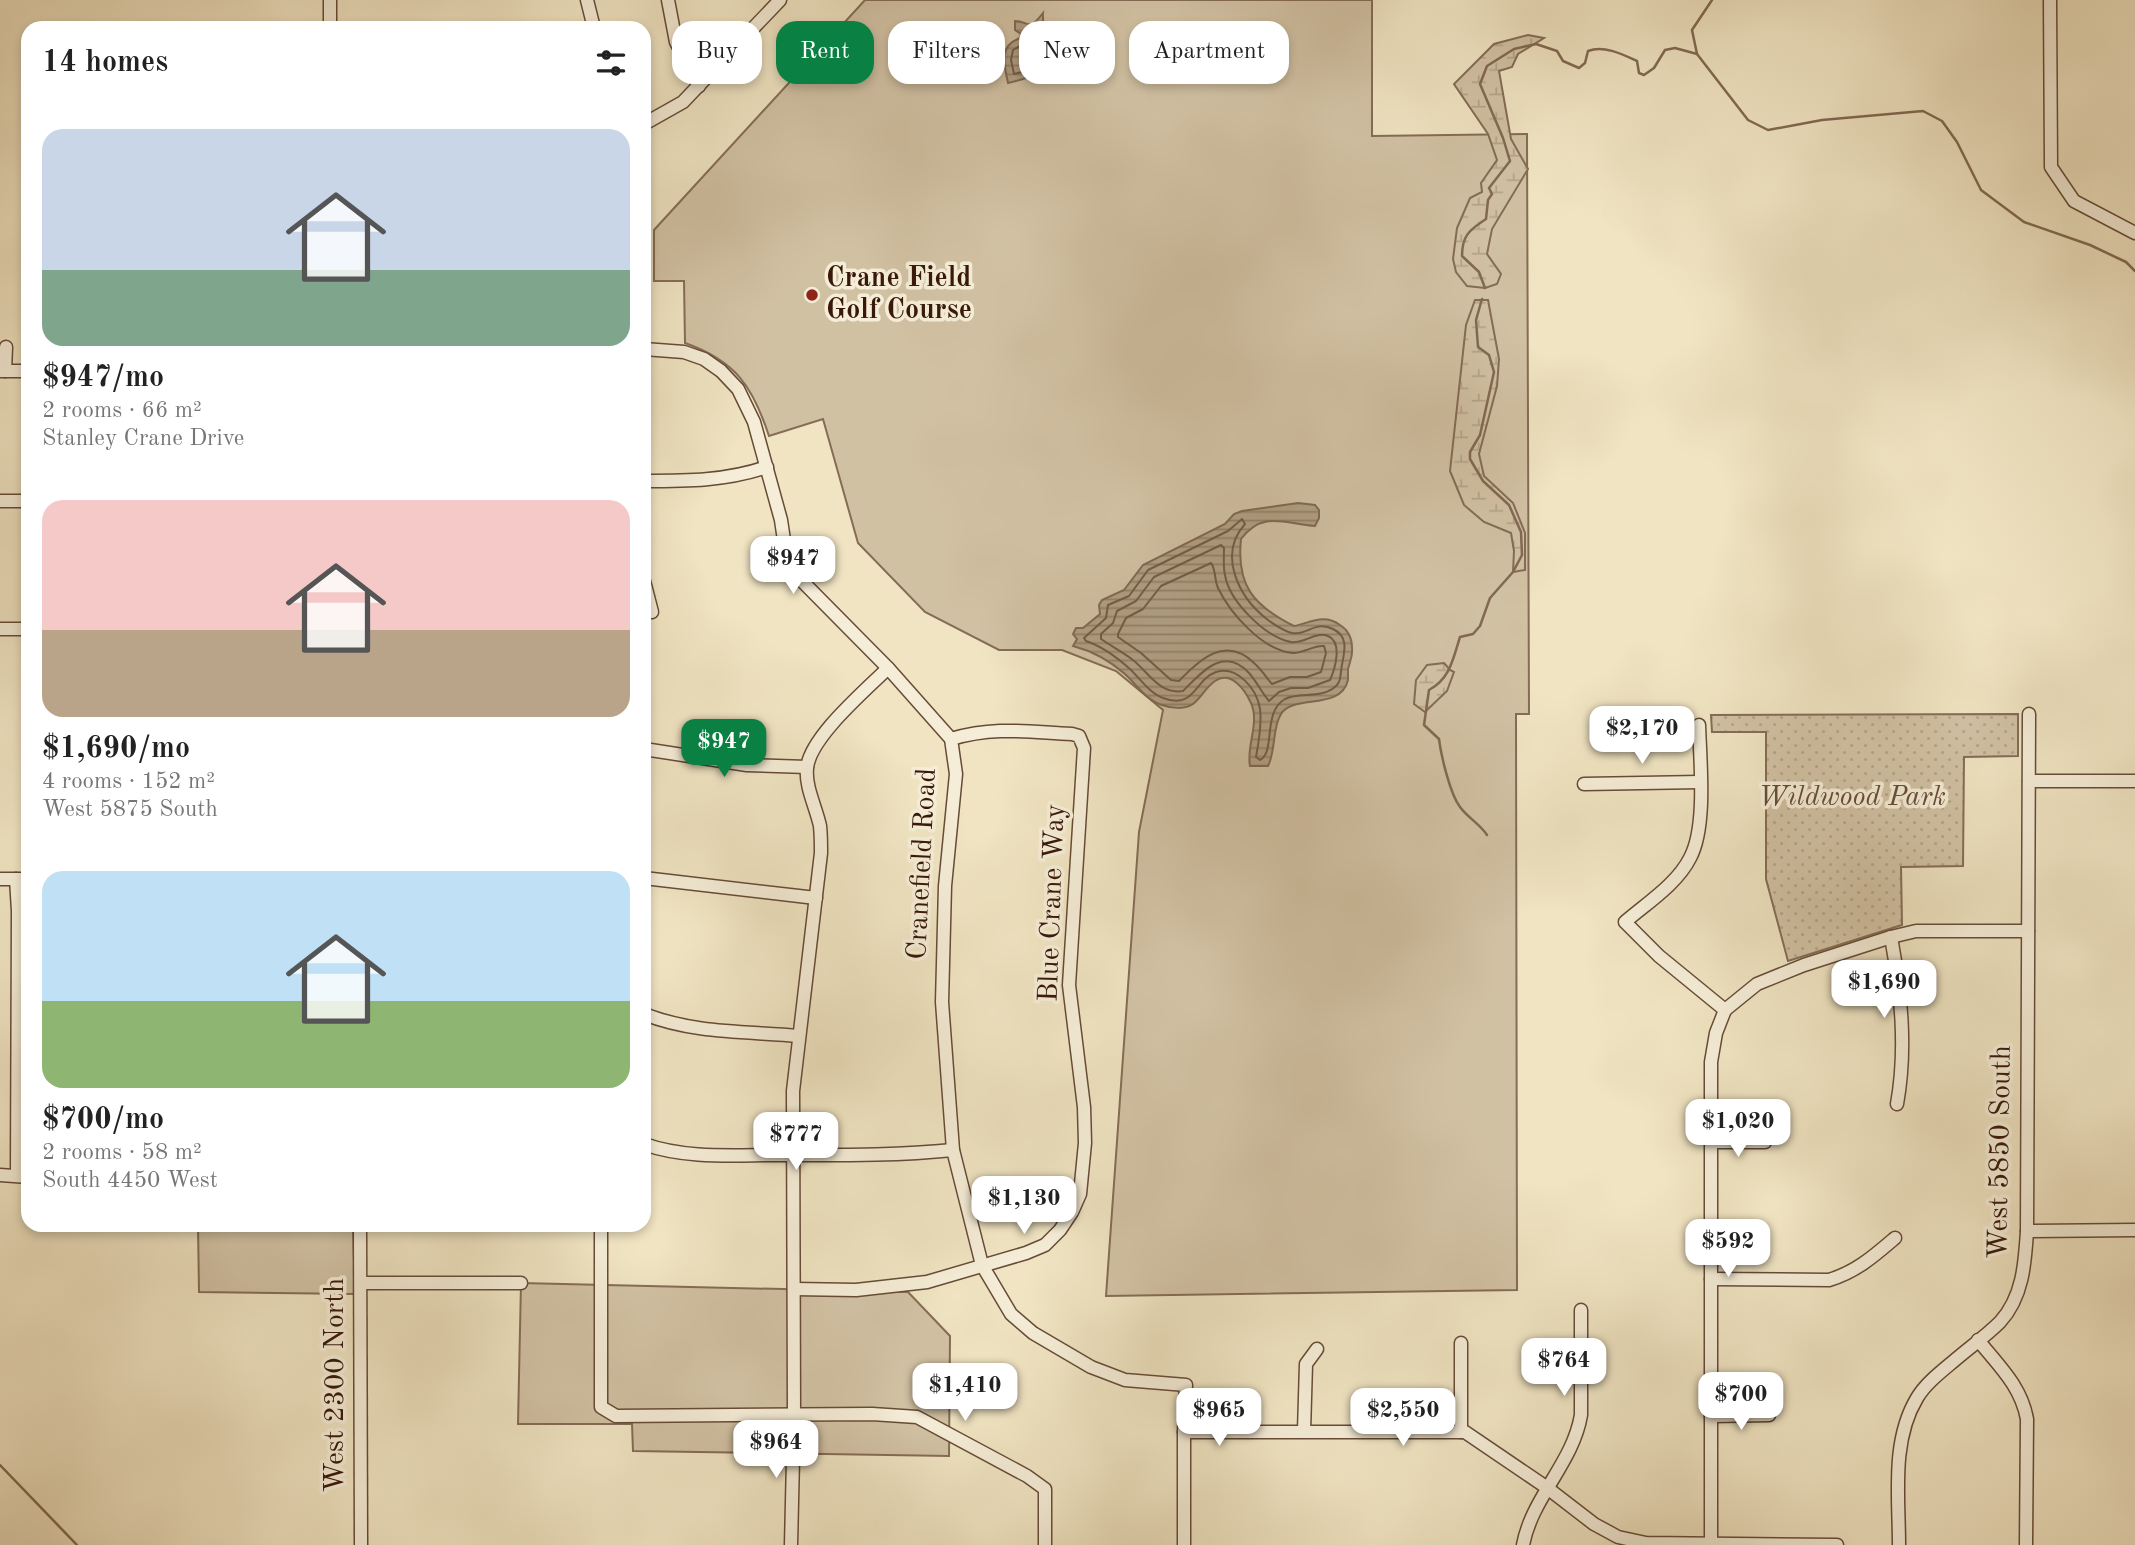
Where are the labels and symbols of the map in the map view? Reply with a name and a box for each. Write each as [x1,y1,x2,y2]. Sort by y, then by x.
place label: Crane Field Golf Course [826,265,972,325]
marker: Crane Field Golf Course [804,287,820,303]
pin: $947 [752,536,834,596]
pin: $2,170 [1585,706,1699,766]
pin: $947 [683,720,765,779]
street label: Cranefield Road [904,767,942,961]
park label: Wildwood Park [1758,784,1946,812]
street label: Blue Crane Way [1036,803,1070,1003]
pin: $1,690 [1827,960,1941,1020]
street label: West 5850 South [1985,1045,2017,1259]
pin: $1,020 [1681,1100,1795,1159]
pin: $777 [755,1112,837,1172]
pin: $1,130 [967,1176,1081,1236]
pin: $592 [1687,1220,1769,1279]
street label: West 2300 North [322,1278,350,1492]
pin: $764 [1523,1338,1605,1398]
pin: $1,410 [908,1364,1022,1423]
pin: $700 [1700,1372,1782,1432]
pin: $965 [1178,1388,1260,1448]
pin: $2,550 [1346,1388,1460,1448]
pin: $964 [735,1420,817,1480]

